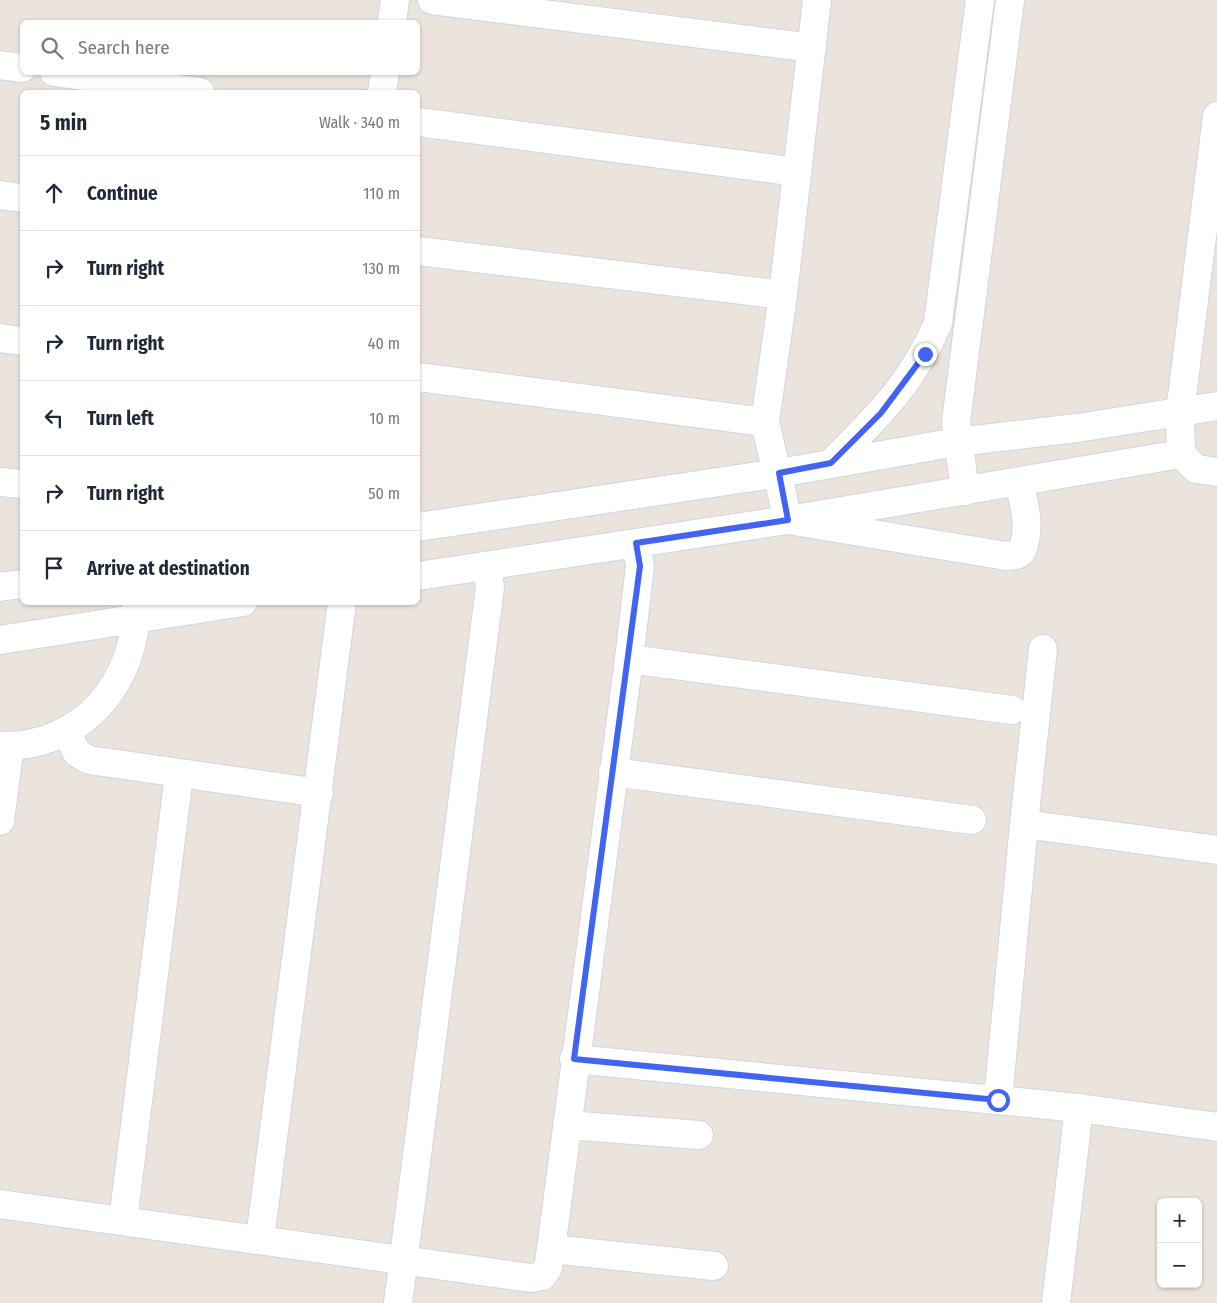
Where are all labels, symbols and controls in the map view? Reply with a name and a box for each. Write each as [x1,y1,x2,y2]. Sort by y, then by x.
search box [20,20,420,75]
icon: search [38,34,66,62]
text: Search here [78,36,170,59]
text: 5 min [40,110,87,136]
text: Walk · 340 m [319,113,400,132]
icon: ahead [40,179,68,207]
text: Continue [87,182,158,205]
text: 110 m [363,184,400,203]
icon: right [40,254,68,282]
text: Turn right [87,257,164,280]
text: 130 m [362,259,400,278]
icon: right [40,329,68,357]
text: Turn right [87,332,164,355]
text: 40 m [368,334,400,353]
route end [914,343,937,366]
icon: left [40,404,68,432]
text: Turn left [87,407,154,430]
text: 10 m [369,409,400,428]
icon: right [40,479,68,507]
text: Turn right [87,482,164,505]
text: 50 m [368,484,400,503]
icon: arrive [40,554,68,582]
text: Arrive at destination [87,557,250,580]
route start [987,1089,1010,1112]
map controls [1157,1198,1202,1288]
button: + [1157,1198,1202,1243]
button: − [1157,1243,1202,1288]

